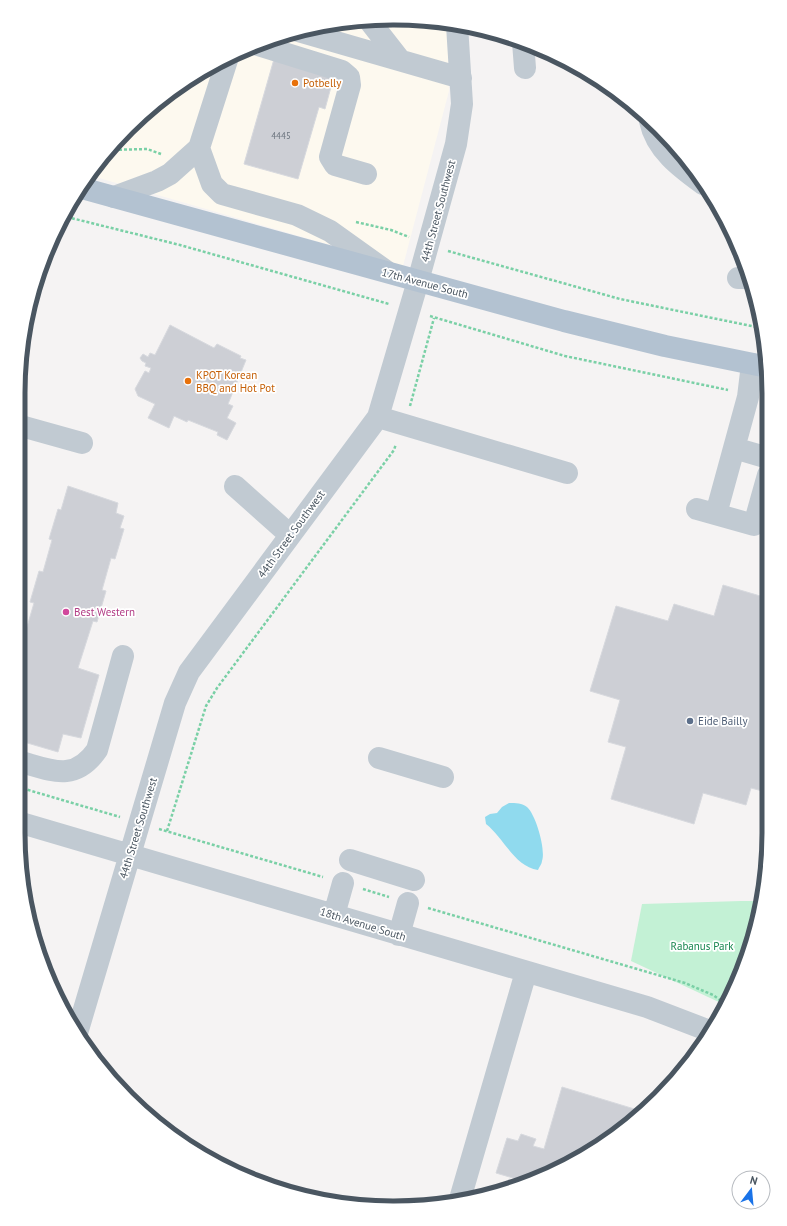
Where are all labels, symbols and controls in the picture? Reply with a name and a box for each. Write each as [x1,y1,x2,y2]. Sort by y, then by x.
place label: Potbelly [303,76,342,90]
marker: Potbelly [290,78,300,88]
house number: 4445 [271,130,291,141]
street label: 44th Street Southwest [418,158,458,264]
street label: 17th Avenue South [380,265,470,301]
place label: KPOT Korean BBQ and Hot Pot [196,368,275,395]
marker: KPOT Korean BBQ and Hot Pot [183,376,193,386]
street label: 44th Street Southwest [254,487,328,581]
place label: Best Western [74,605,135,619]
marker: Best Western [61,607,71,617]
place label: Eide Bailly [698,714,749,728]
marker: Eide Bailly [685,716,695,726]
street label: 44th Street Southwest [116,775,160,880]
street label: 18th Avenue South [318,904,408,944]
park label: Rabanus Park [670,939,734,953]
north arrow [731,1170,771,1210]
text: N [748,1173,759,1188]

